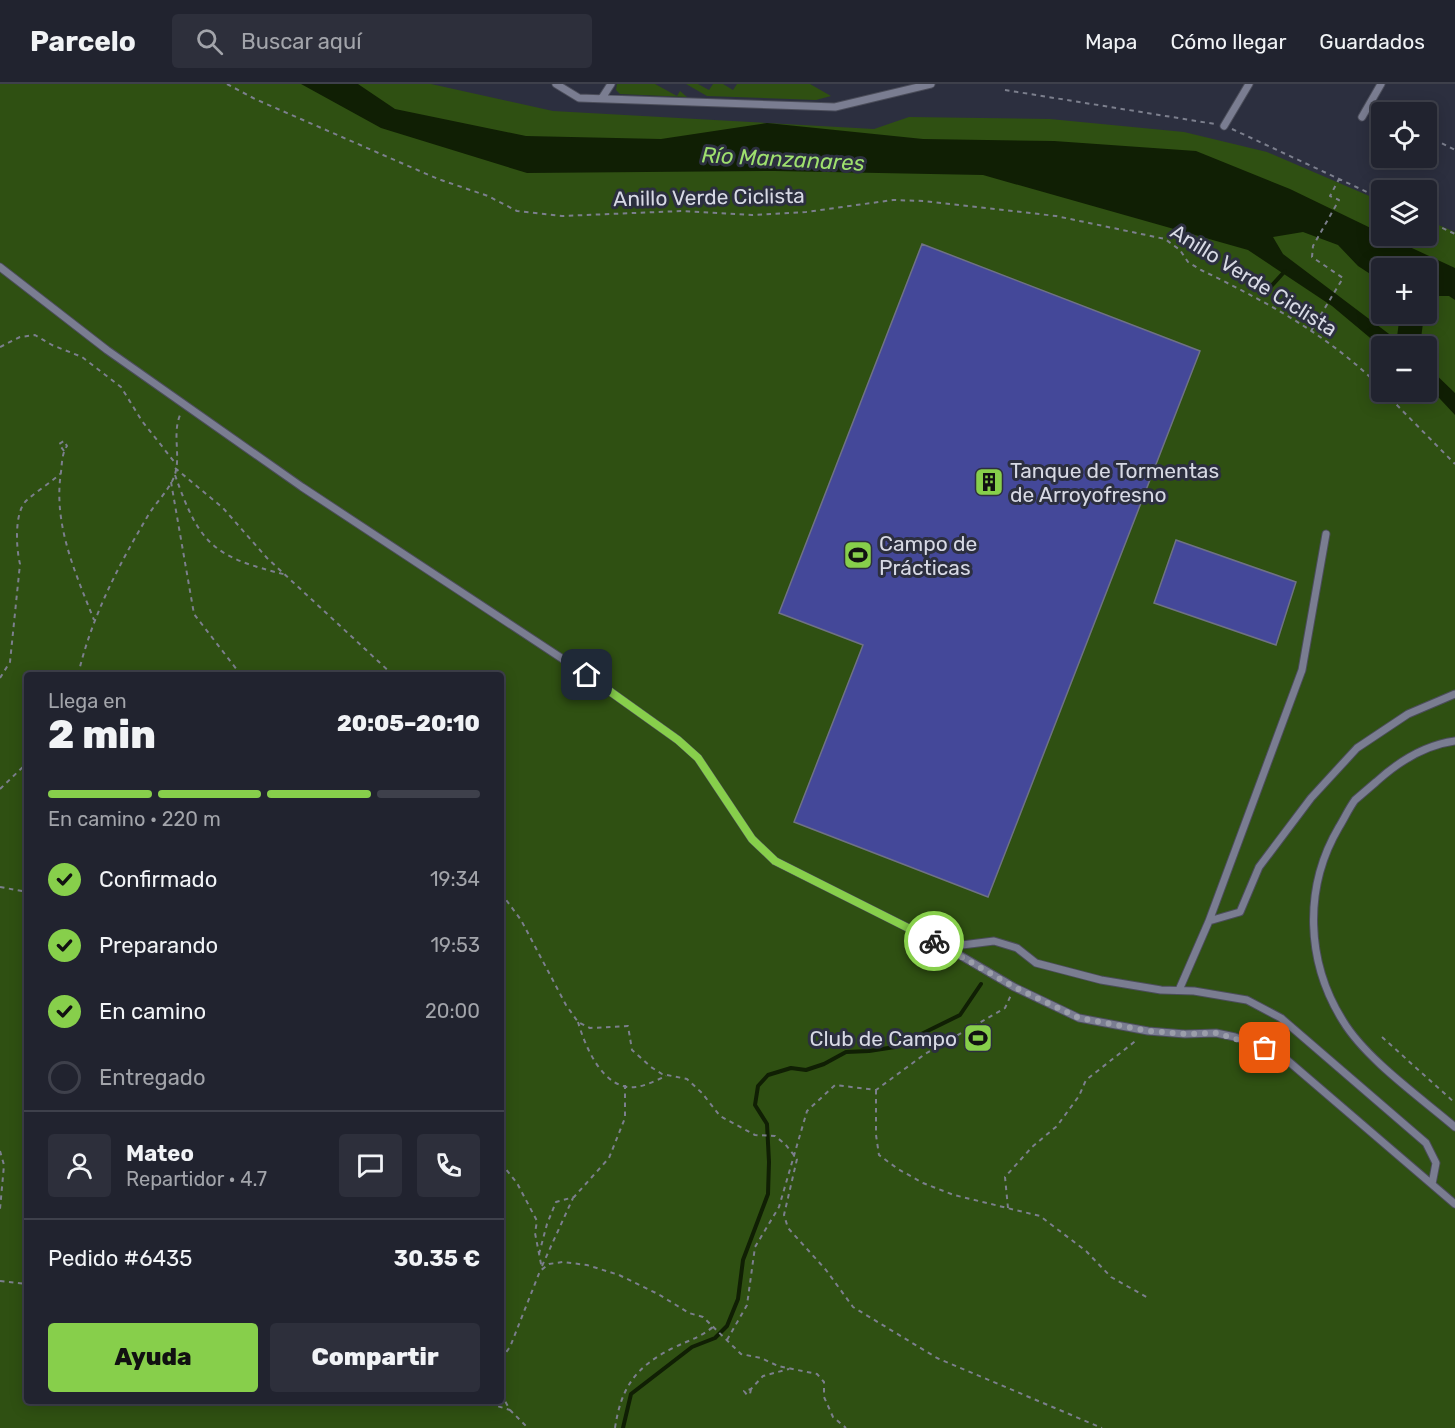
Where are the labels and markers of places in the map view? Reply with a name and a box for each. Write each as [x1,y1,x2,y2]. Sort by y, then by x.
place label: Tanque de Tormentas de Arroyofresno [1010,458,1219,507]
building icon: Tanque de Tormentas de Arroyofresno [973,466,1005,498]
place label: Campo de Prácticas [879,531,977,580]
sports icon: Campo de Prácticas [842,539,874,571]
pin [561,649,612,700]
sports icon: Club de Campo [962,1022,994,1054]
pin [1239,1022,1290,1073]
place label: Club de Campo [809,1026,957,1051]

